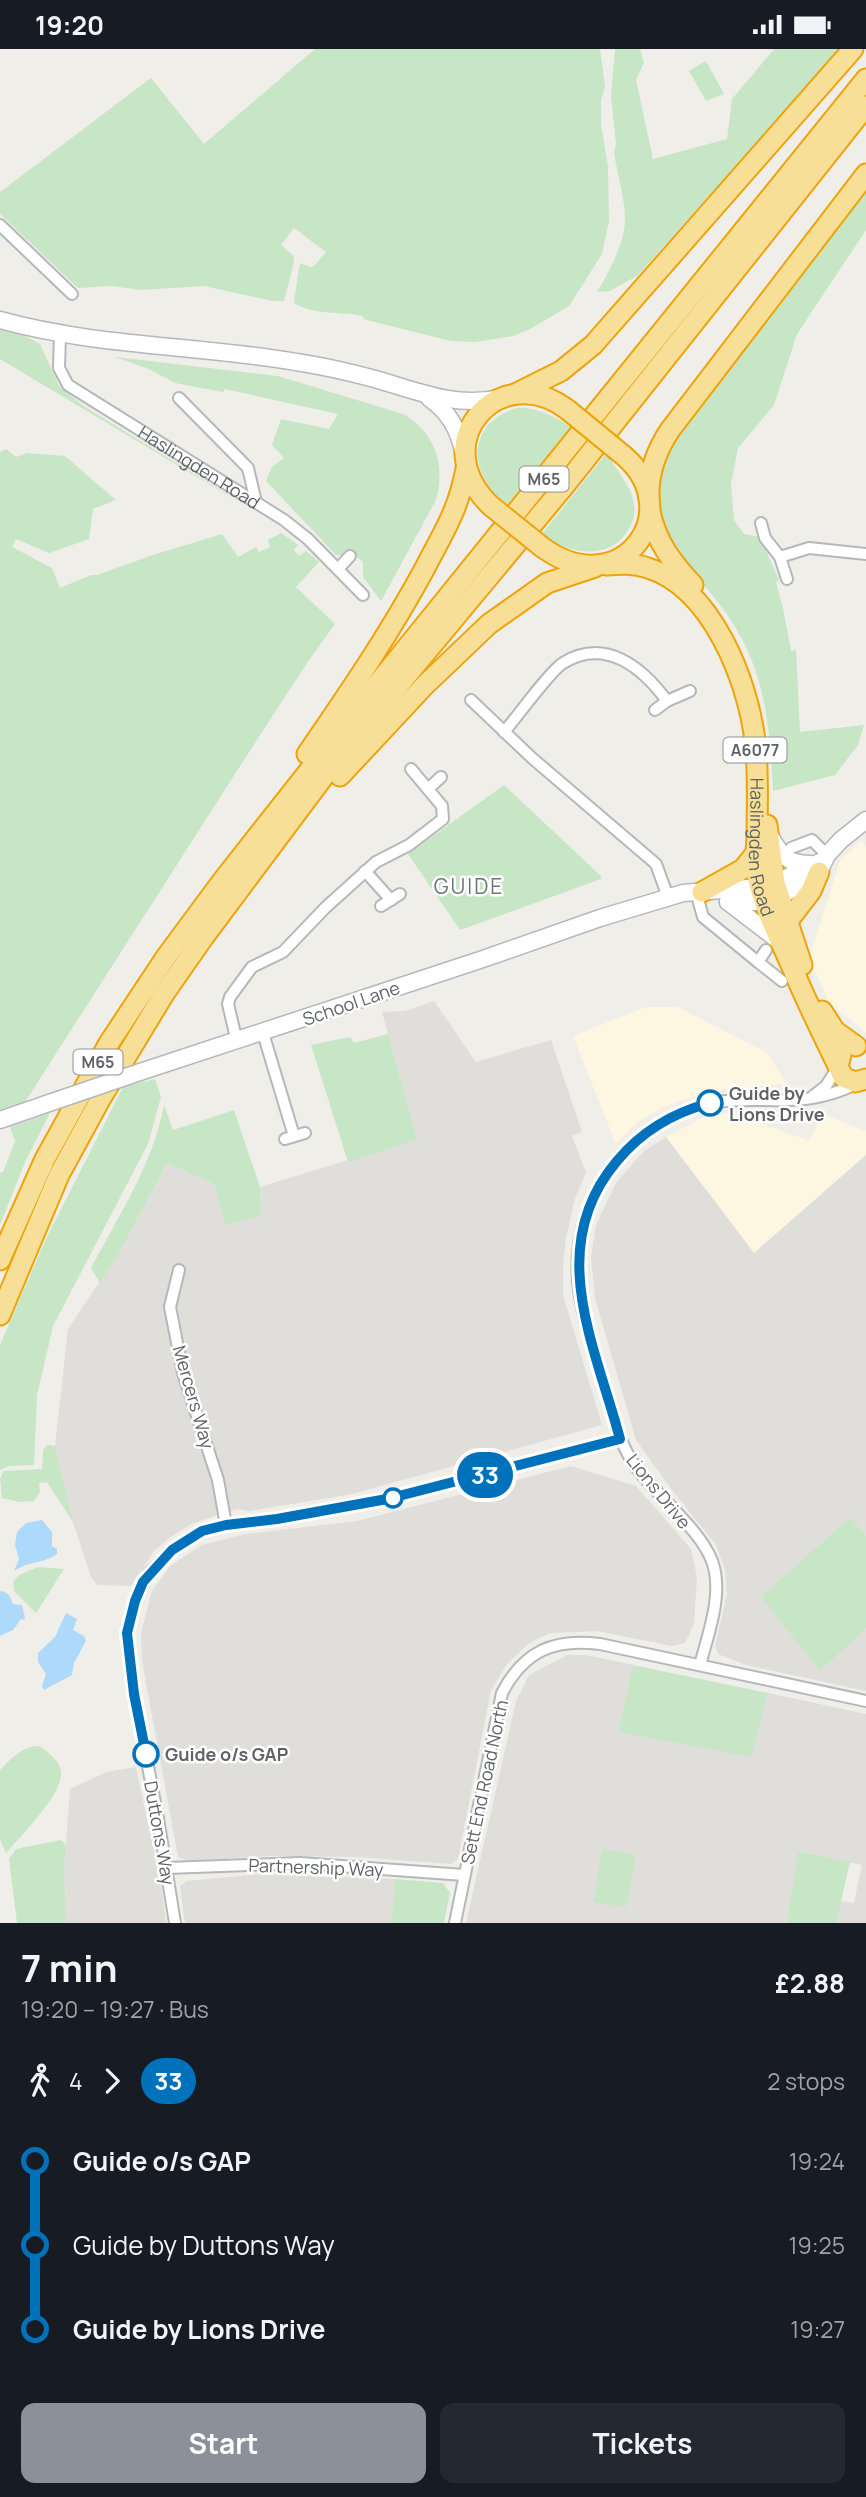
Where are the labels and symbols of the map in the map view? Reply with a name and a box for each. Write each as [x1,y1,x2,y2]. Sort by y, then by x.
street label: Haslingden Road [134,420,265,514]
road number: M65 [520,467,568,491]
road number: A6077 [724,737,786,763]
street label: Haslingden Road [744,778,780,919]
district label: GUIDE [434,872,504,900]
street label: School Lane [299,975,403,1031]
road number: M65 [74,1050,122,1075]
place label: Guide by Lions Drive [729,1081,825,1126]
marker: Guide by Lions Drive [697,1090,723,1116]
street label: Mercers Way [168,1343,220,1452]
street label: Lions Drive [621,1449,697,1533]
line badge: 33 [454,1452,516,1498]
unlabelled marker [383,1488,403,1508]
street label: Sett End Road North [455,1698,513,1866]
marker: Guide o/s GAP [133,1741,159,1767]
place label: Guide o/s GAP [165,1742,288,1766]
street label: Duttons Way [139,1779,181,1888]
street label: Partnership Way [248,1853,384,1881]

